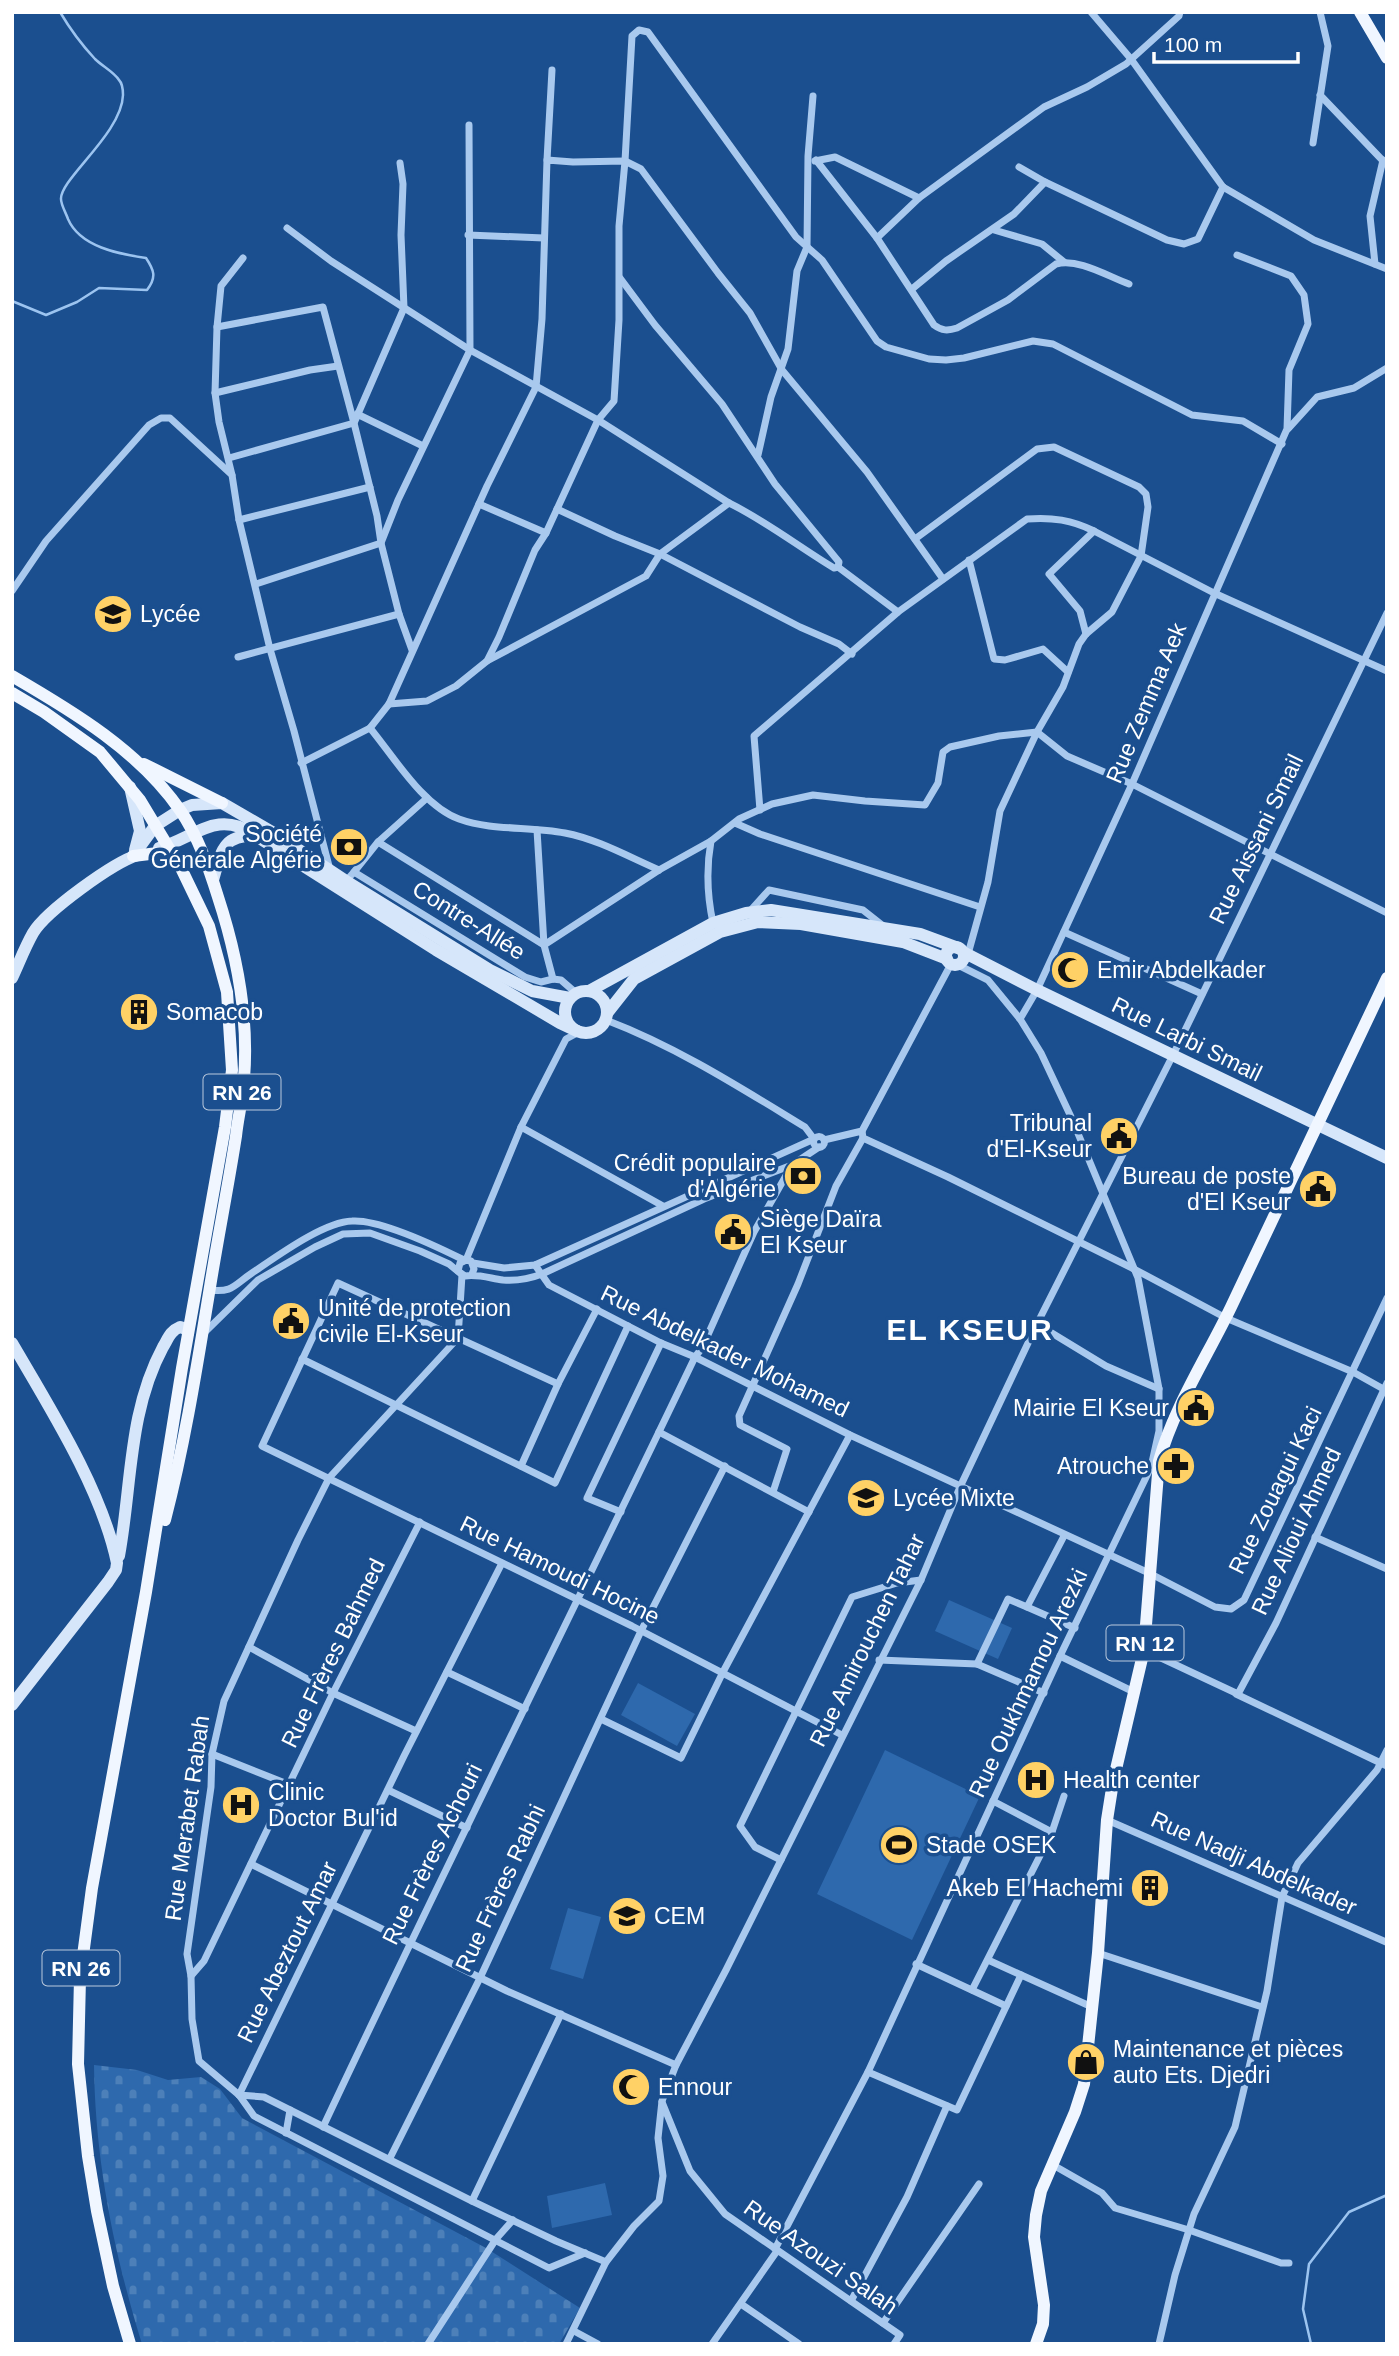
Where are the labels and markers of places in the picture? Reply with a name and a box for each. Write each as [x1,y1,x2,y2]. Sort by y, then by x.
school or university icon: Lycée [92,593,134,635]
place label: Lycée [140,601,201,627]
place label: Société Générale Algérie [151,821,322,873]
bank icon: Société Générale Algérie [328,826,370,868]
mosque icon: Emir Abdelkader [1049,949,1091,991]
place label: Emir Abdelkader [1097,957,1266,983]
building icon: Somacob [118,991,160,1033]
place label: Somacob [166,999,263,1025]
place label: Tribunal d'El-Kseur [987,1110,1092,1162]
public building icon: Tribunal d'El-Kseur [1098,1115,1140,1157]
place label: Crédit populaire d'Algérie [614,1150,776,1202]
bank icon: Crédit populaire d'Algérie [782,1155,824,1197]
place label: Bureau de poste d'El Kseur [1122,1163,1291,1215]
public building icon: Bureau de poste d'El Kseur [1297,1168,1339,1210]
place label: Siège Daïra El Kseur [760,1206,882,1258]
public building icon: Siège Daïra El Kseur [712,1211,754,1253]
place label: Unité de protection civile El-Kseur [318,1295,511,1347]
public building icon: Unité de protection civile El-Kseur [270,1300,312,1342]
public building icon: Mairie El Kseur [1175,1387,1217,1429]
place label: Mairie El Kseur [1013,1395,1169,1421]
pharmacy icon: Atrouche [1155,1445,1197,1487]
place label: Atrouche [1057,1453,1149,1479]
school or university icon: Lycée Mixte [845,1477,887,1519]
place label: Lycée Mixte [893,1485,1015,1511]
hospital icon: Health center [1015,1759,1057,1801]
place label: Health center [1063,1767,1200,1793]
place label: Clinic Doctor Bul'id [268,1779,398,1831]
hospital icon: Clinic Doctor Bul'id [220,1784,262,1826]
sports icon: Stade OSEK [878,1824,920,1866]
place label: Stade OSEK [926,1832,1057,1858]
building icon: Akeb El Hachemi [1129,1867,1171,1909]
place label: Akeb El Hachemi [947,1875,1123,1901]
school or university icon: CEM [606,1895,648,1937]
place label: CEM [654,1903,705,1929]
place label: Maintenance et pièces auto Ets. Djedri [1113,2036,1343,2088]
shop icon: Maintenance et pièces auto Ets. Djedri [1065,2041,1107,2083]
mosque icon: Ennour [610,2066,652,2108]
place label: Ennour [658,2074,733,2100]

